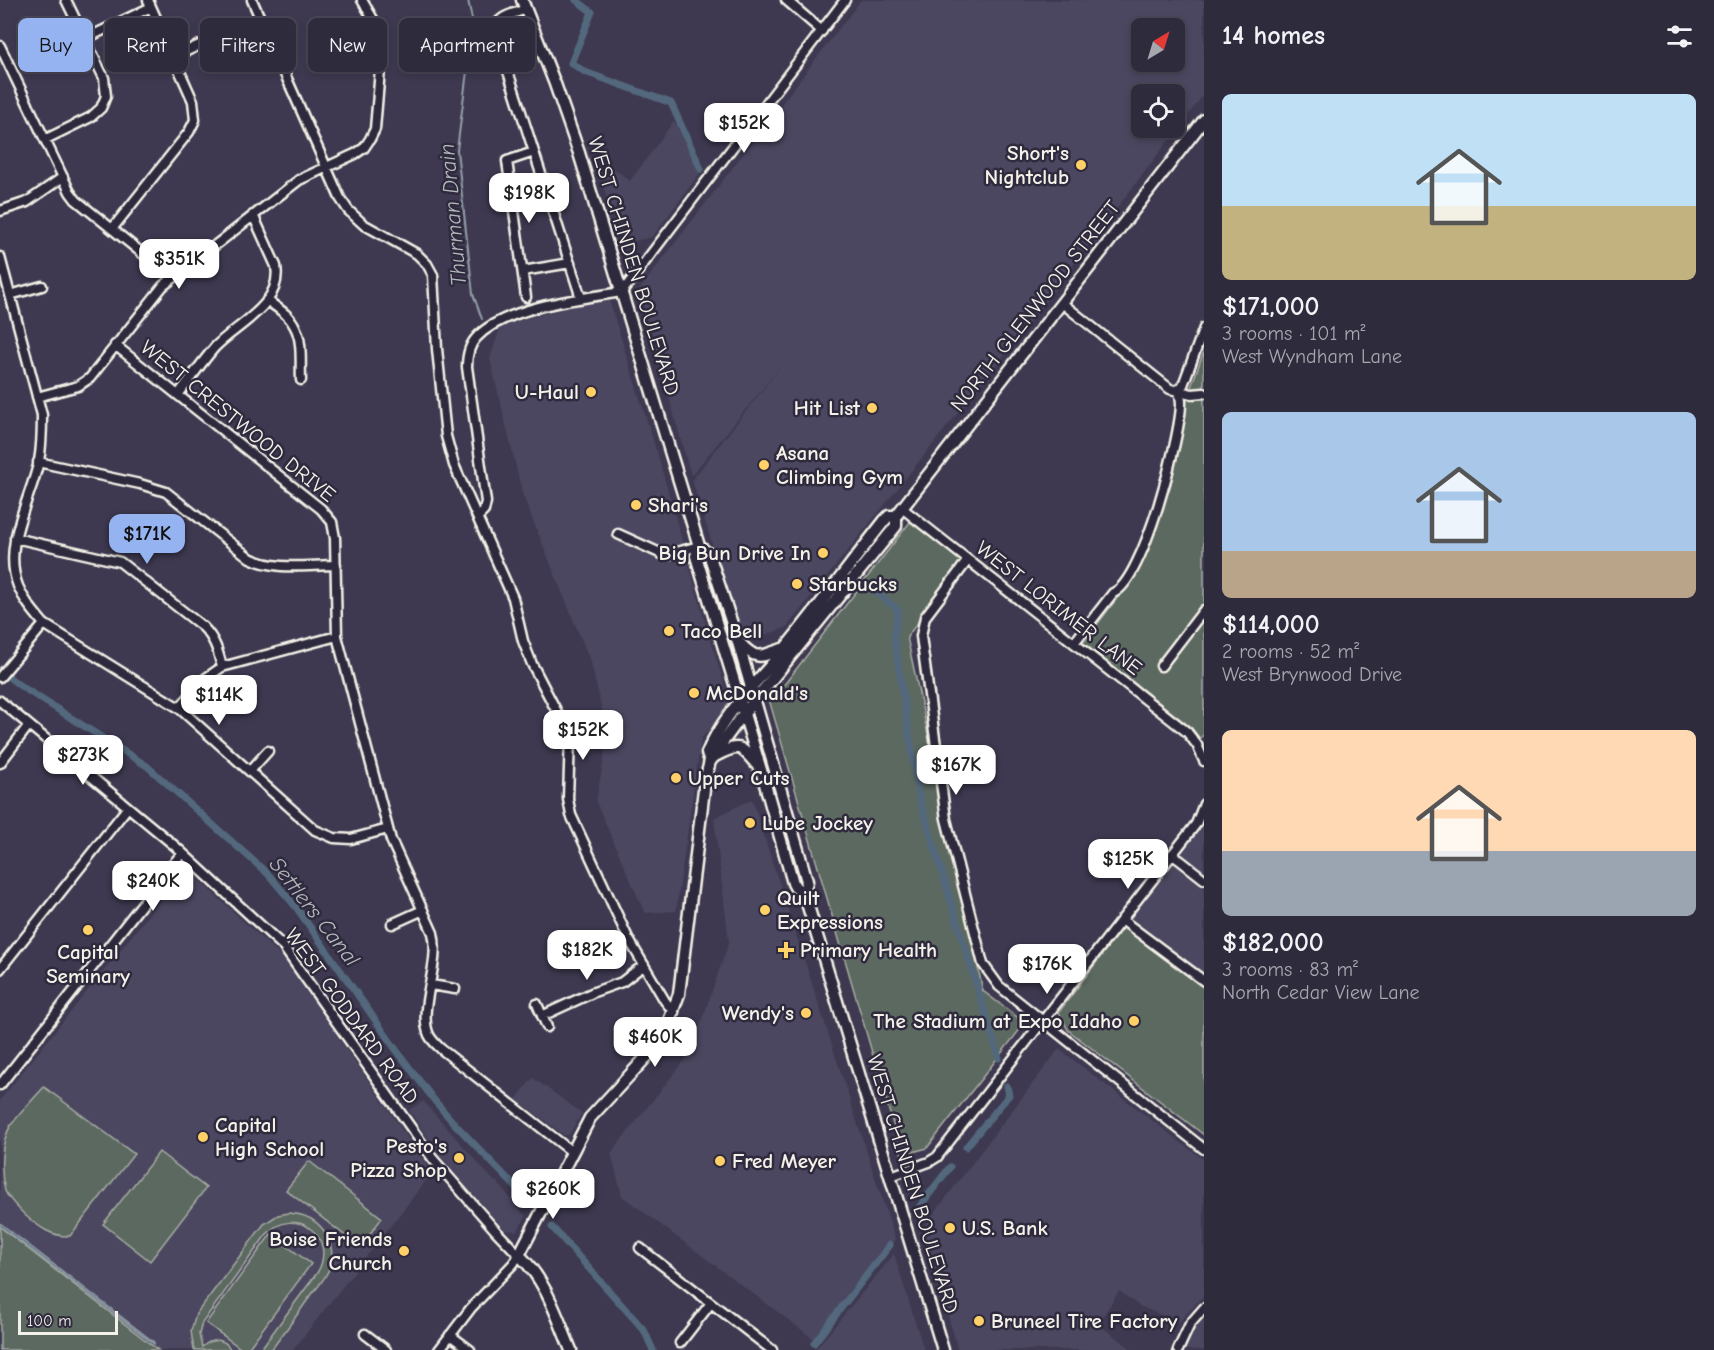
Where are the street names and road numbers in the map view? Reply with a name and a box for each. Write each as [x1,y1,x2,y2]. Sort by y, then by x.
street label: WEST CHINDEN BOULEVARD [583,134,685,398]
street label: NORTH GLENWOOD STREET [945,196,1125,416]
street label: WEST CRESTWOOD DRIVE [136,335,340,507]
street label: WEST LORIMER LANE [971,536,1147,680]
street label: WEST GODDARD ROAD [280,923,424,1109]
street label: WEST CHINDEN BOULEVARD [862,1052,964,1316]

